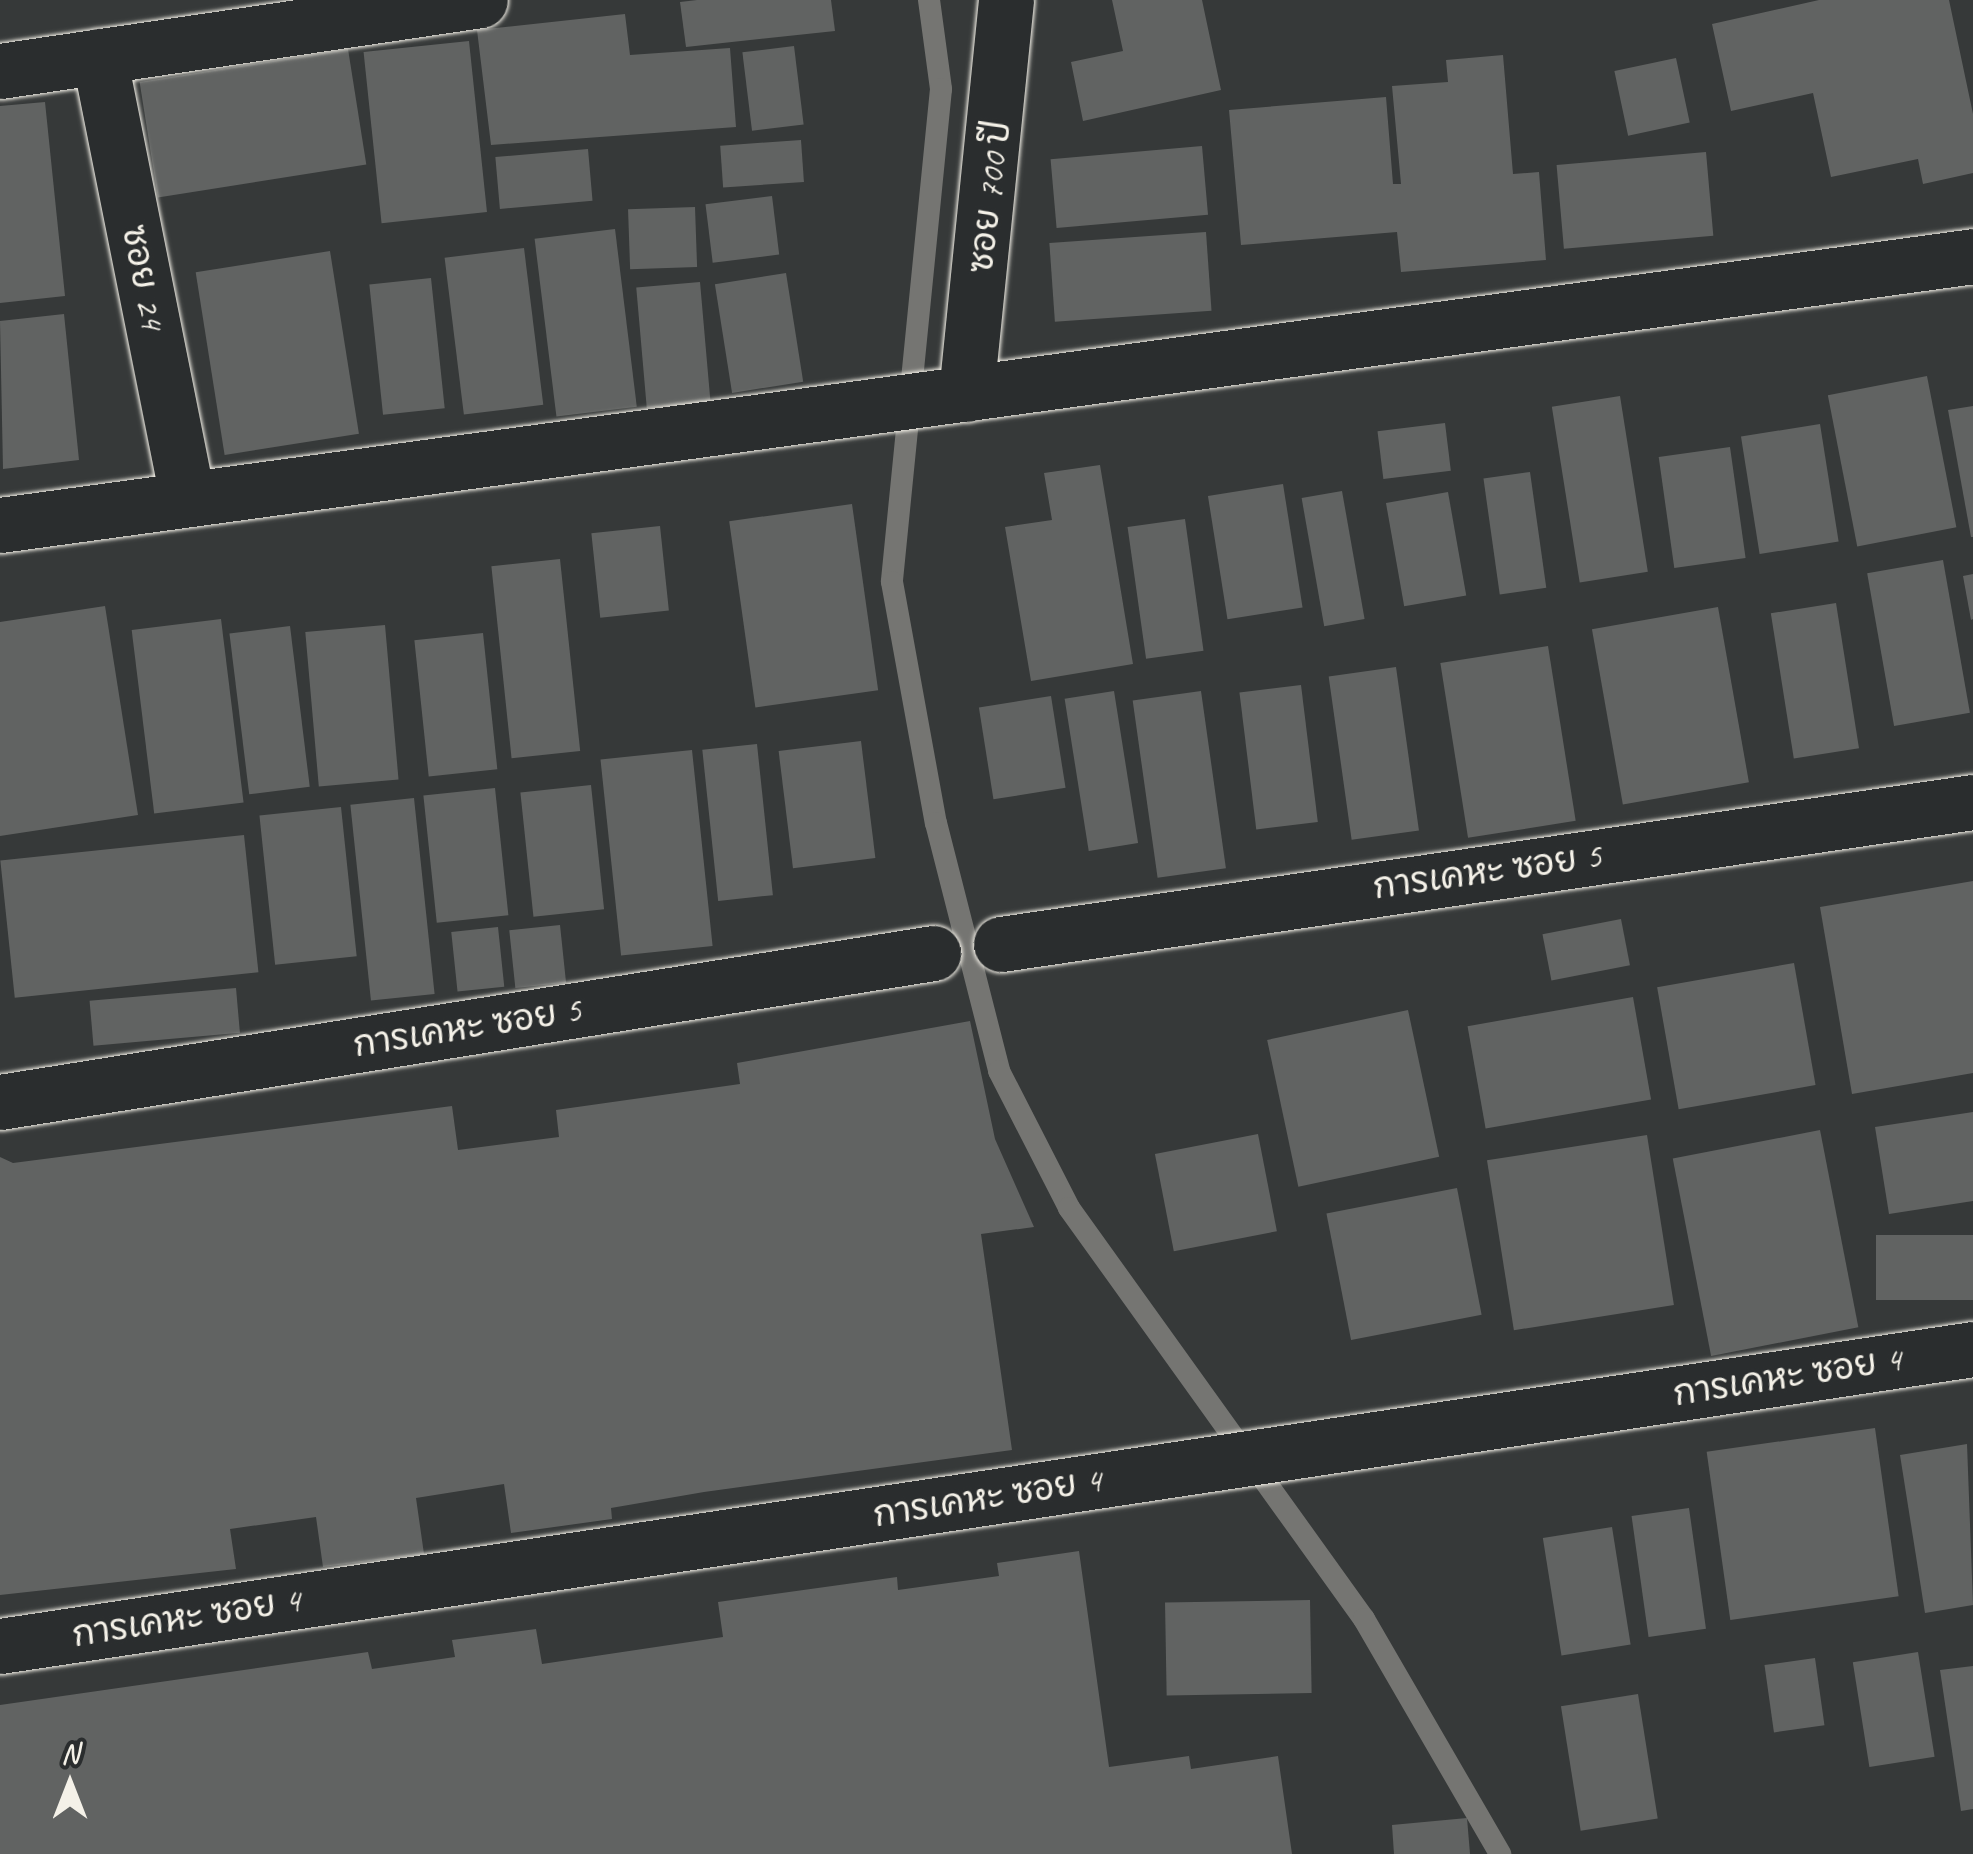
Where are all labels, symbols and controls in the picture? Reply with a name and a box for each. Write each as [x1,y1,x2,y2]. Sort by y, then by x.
street label: ซอย 700 ปี [960,118,1020,276]
street label: ซอย 24 [112,221,174,333]
street label: การเคหะ ซอย 5 [1370,835,1604,909]
street label: การเคหะ ซอย 5 [350,989,584,1067]
street label: การเคหะ ซอย 4 [1670,1338,1904,1416]
street label: การเคหะ ซอย 4 [870,1459,1104,1537]
street label: การเคหะ ซอย 4 [69,1579,303,1657]
north arrow [20,1734,120,1834]
text: N [61,1736,79,1771]

